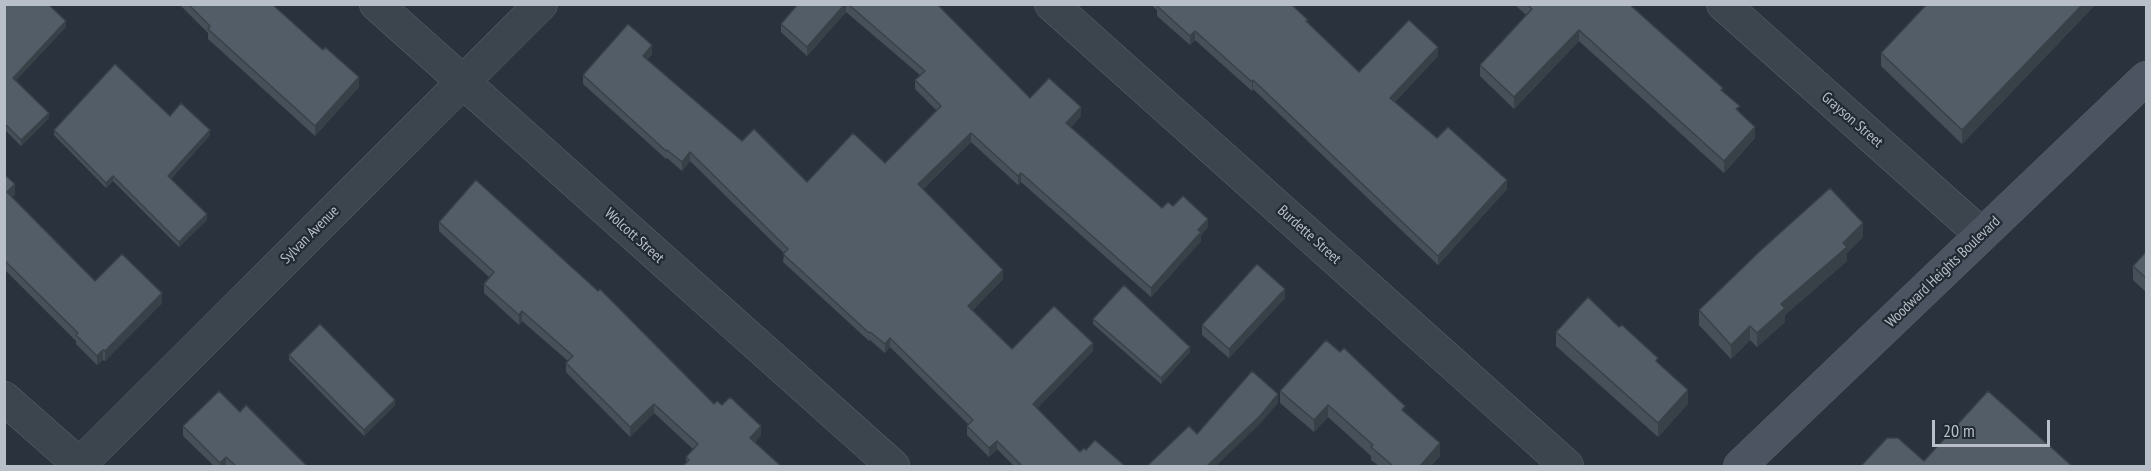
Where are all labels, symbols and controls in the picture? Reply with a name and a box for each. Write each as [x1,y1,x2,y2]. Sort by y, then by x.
street label: Grayson Street [1818,88,1886,152]
street label: Sylvan Avenue [277,202,343,268]
street label: Burdette Street [1274,202,1344,268]
street label: Wolcott Street [601,205,667,267]
street label: Woodward Heights Boulevard [1882,213,2004,331]
scale bar [1935,408,2054,446]
text: 20 m [1943,419,1975,442]

